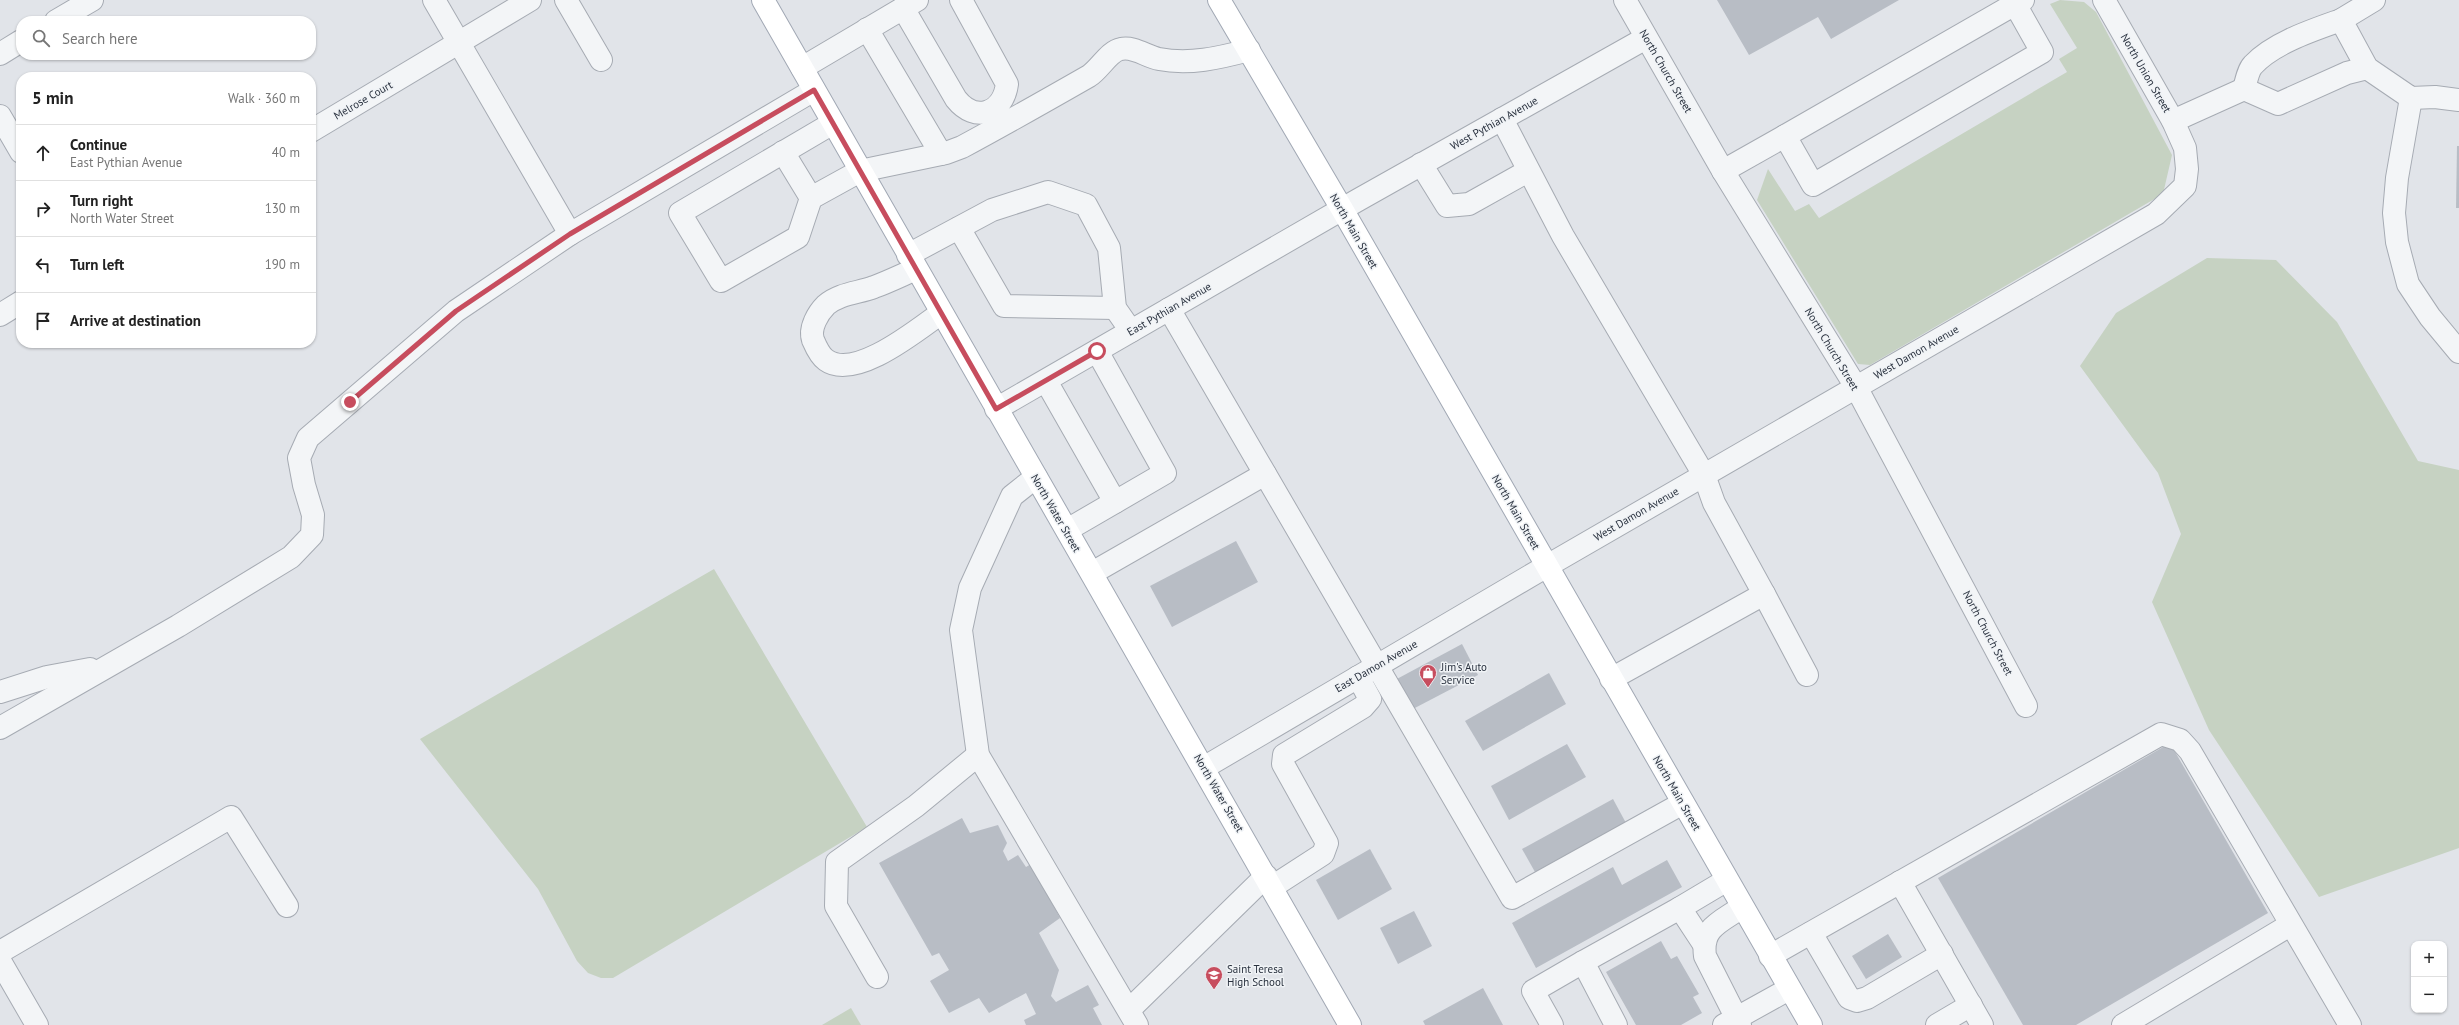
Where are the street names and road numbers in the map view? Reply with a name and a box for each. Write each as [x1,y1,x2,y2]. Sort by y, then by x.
street label: North Church Street [1636,27,1696,115]
street label: North Union Street [2118,31,2174,115]
street label: Melrose Court [331,77,395,123]
street label: West Pythian Avenue [1448,93,1541,153]
street label: North Main Street [1327,191,1381,271]
street label: East Pythian Avenue [1124,279,1214,339]
street label: North Church Street [1802,305,1862,393]
street label: West Damon Avenue [1871,322,1961,382]
street label: North Water Street [1028,471,1084,555]
street label: North Main Street [1489,472,1543,552]
street label: West Damon Avenue [1591,484,1681,544]
street label: North Church Street [1960,588,2016,678]
street label: East Damon Avenue [1332,636,1420,695]
street label: North Water Street [1191,751,1247,835]
street label: North Main Street [1650,753,1704,833]

